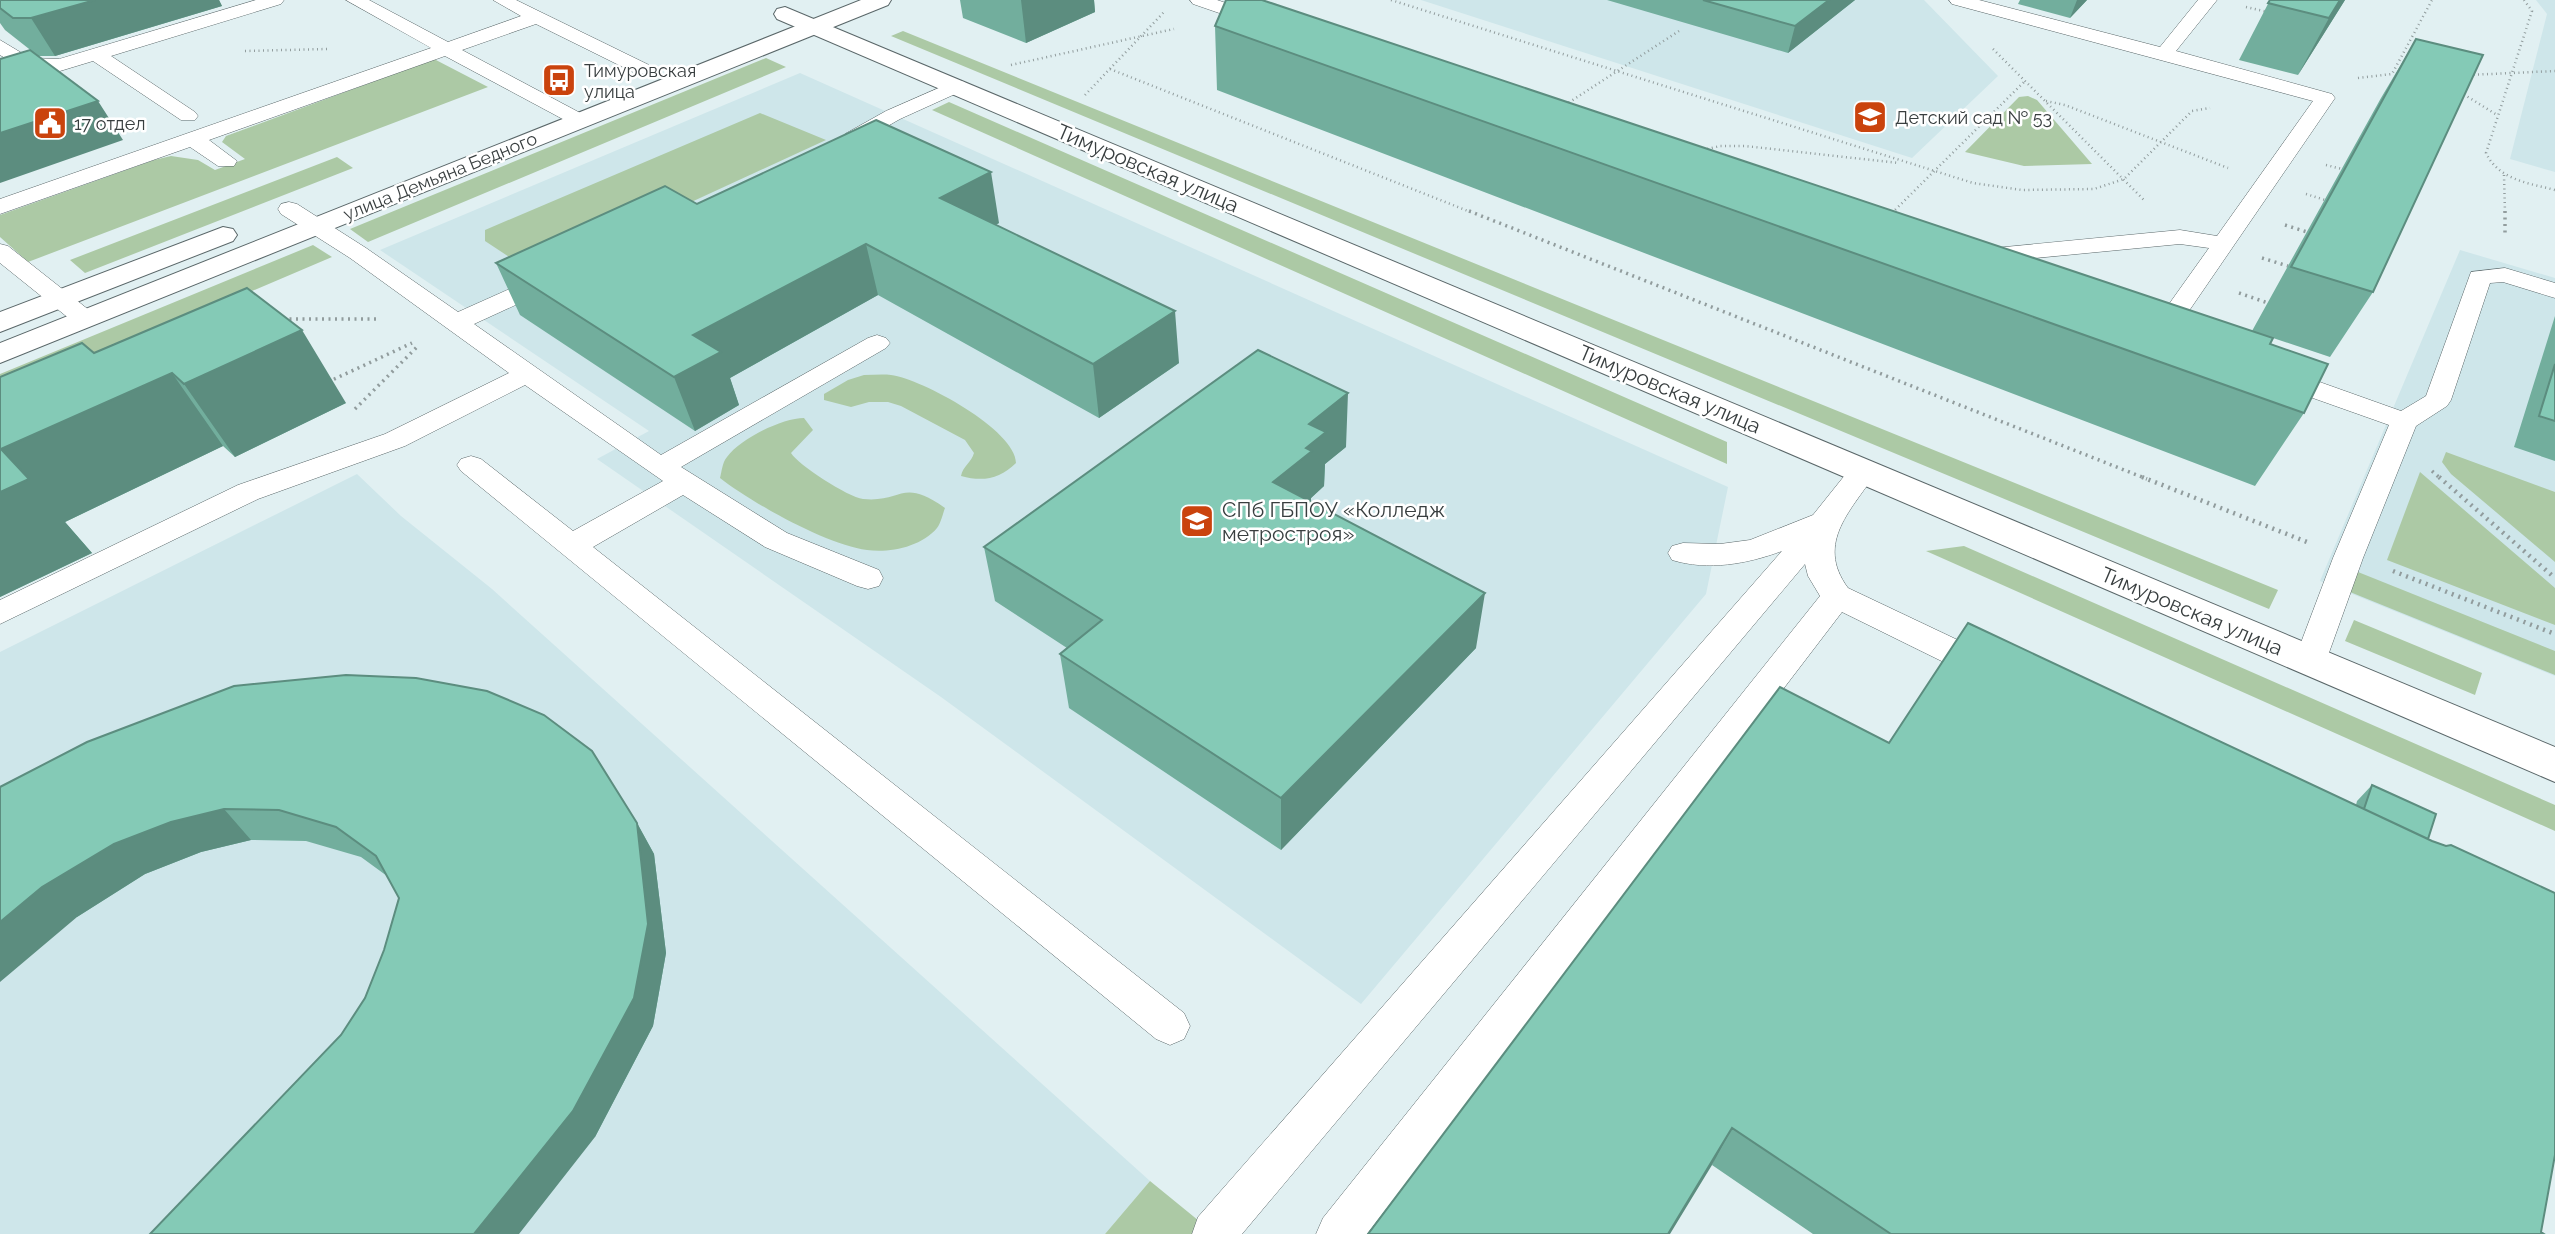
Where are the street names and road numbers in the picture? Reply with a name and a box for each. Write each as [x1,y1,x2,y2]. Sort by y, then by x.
street label: Тимуровская улица [1053,118,1243,218]
street label: улица Демьяна Бедного [340,127,540,225]
street label: Тимуровская улица [1575,339,1765,439]
street label: Тимуровская улица [2097,561,2287,661]

